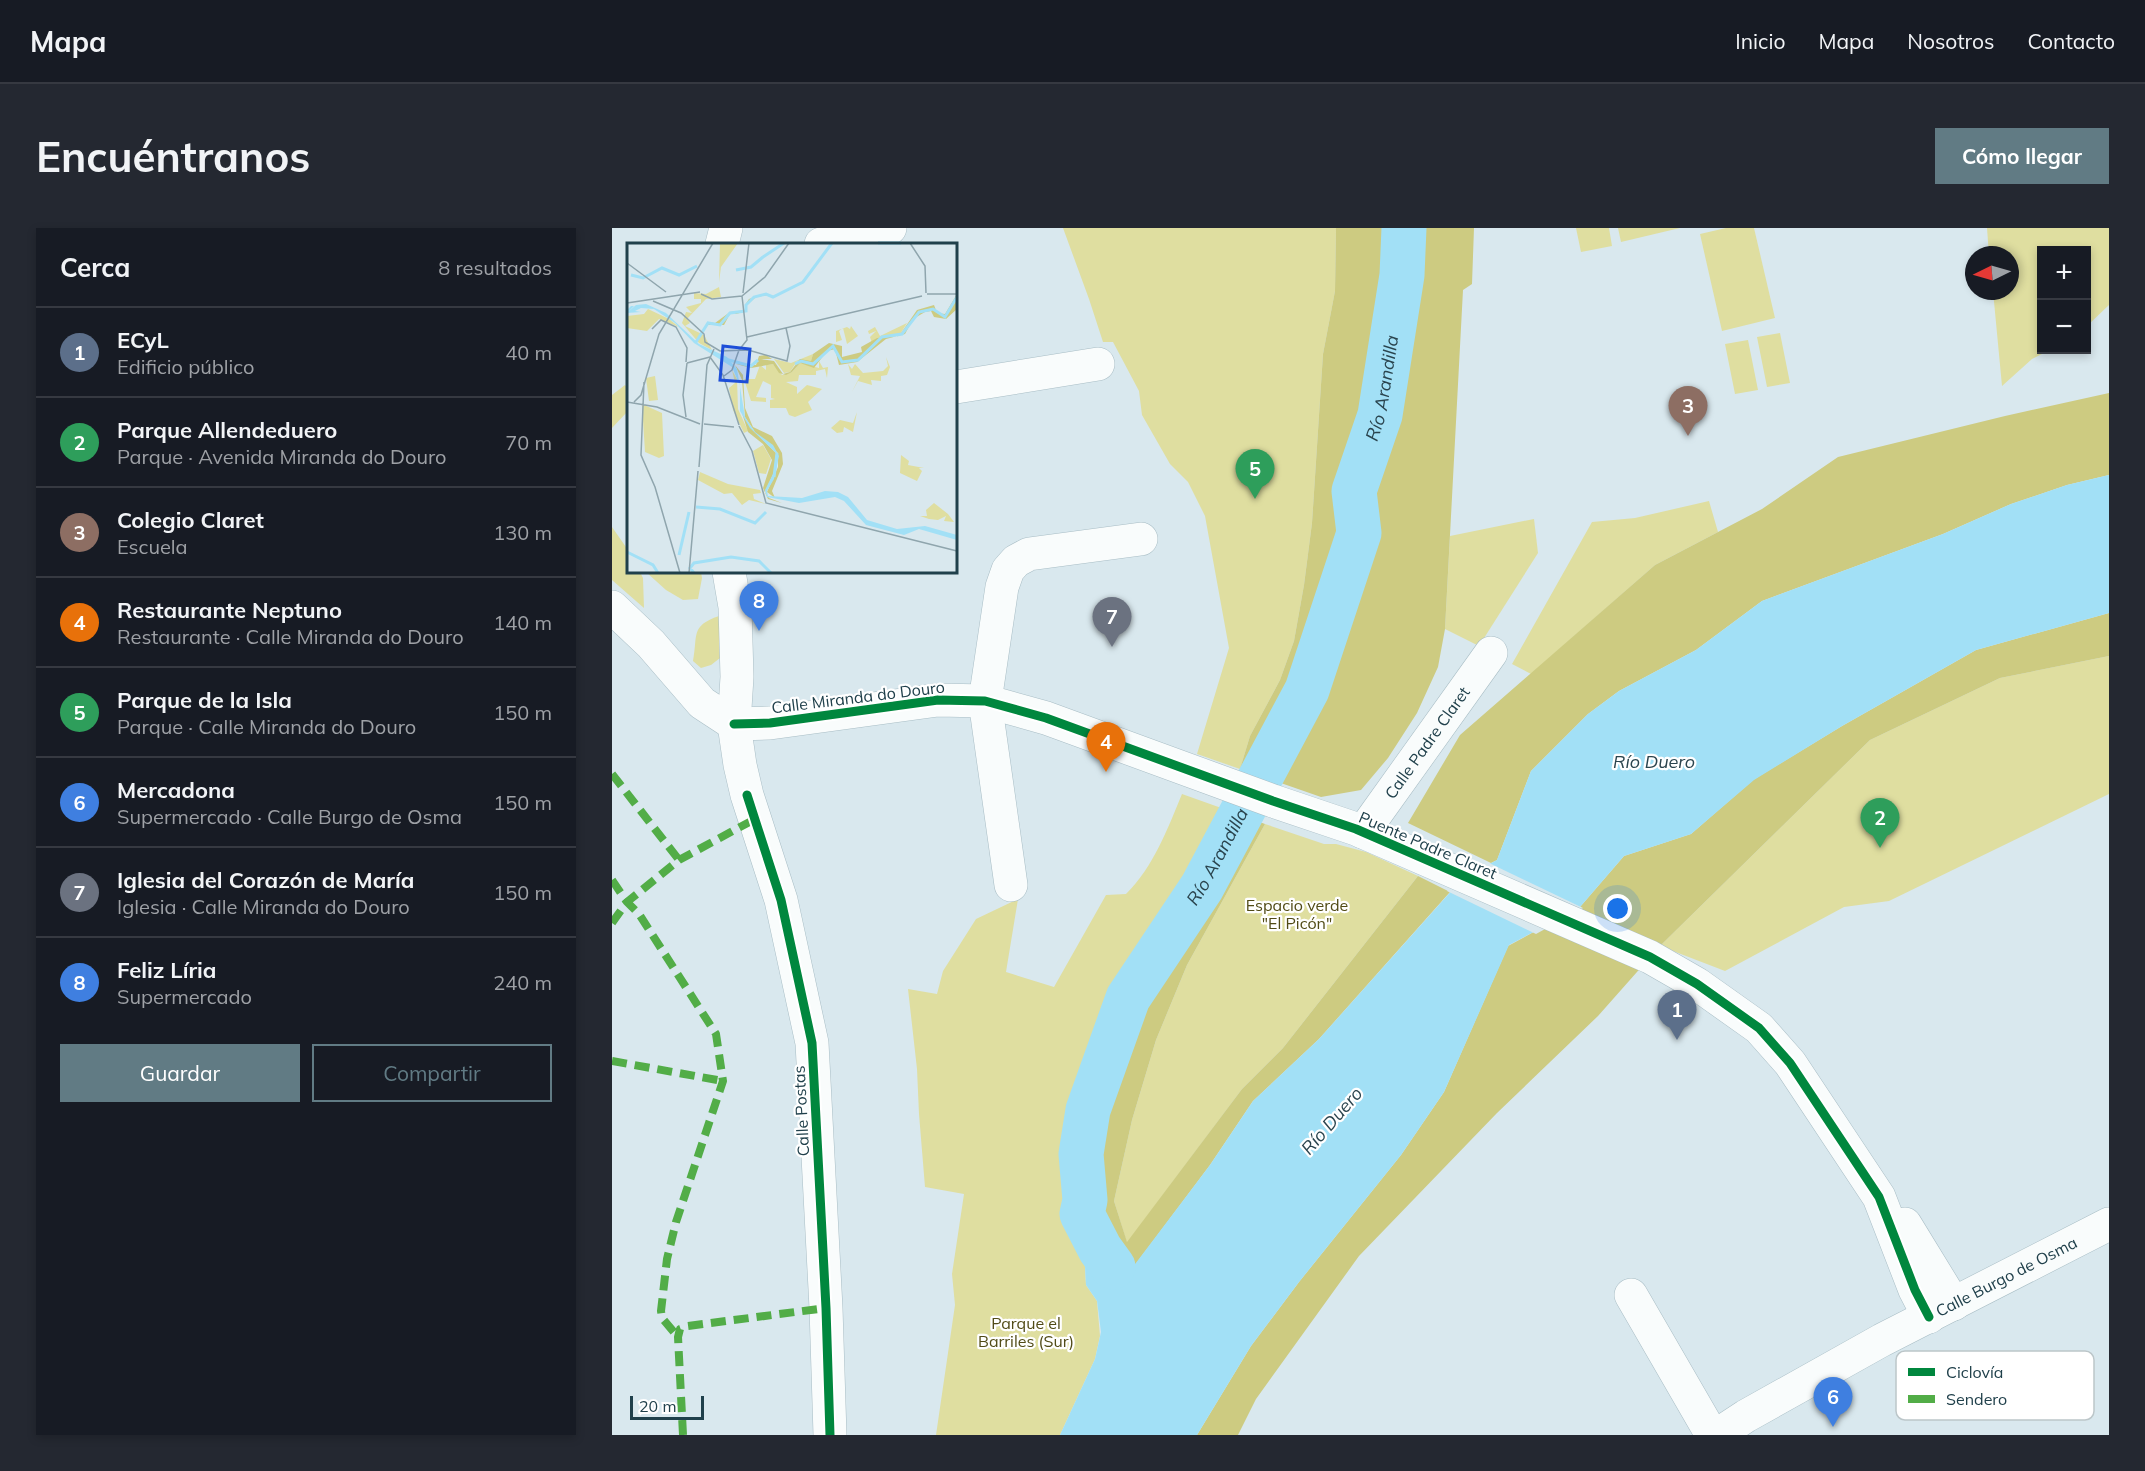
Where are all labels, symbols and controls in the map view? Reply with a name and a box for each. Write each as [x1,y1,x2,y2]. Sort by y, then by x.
text: Mapa [30,24,106,59]
text: Inicio [1735,28,1785,54]
text: Mapa [1818,28,1874,54]
text: Nosotros [1907,28,1994,54]
text: Contacto [2027,28,2115,54]
button: Cómo llegar [1935,128,2109,184]
text: Encuéntranos [36,130,310,183]
inset map [627,243,957,573]
north arrow [1965,246,2019,300]
map controls [2037,246,2091,354]
button: + [2037,246,2091,300]
text: Cerca [60,251,130,284]
text: 8 resultados [438,255,552,280]
button: − [2037,300,2091,354]
text: ECyL [117,326,169,354]
water label: Río Arandilla [1360,333,1403,444]
text: 1 [74,340,86,365]
text: 40 m [505,340,552,365]
text: Edificio público [117,354,254,379]
pin: 3 [1668,386,1708,436]
text: Parque Allendeduero [117,416,337,444]
text: 2 [74,430,86,455]
text: 70 m [505,430,552,455]
text: Parque · Avenida Miranda do Douro [117,444,447,469]
pin: 5 [1236,450,1274,499]
text: Colegio Claret [117,506,264,534]
text: 3 [74,520,86,545]
text: 130 m [493,520,552,545]
text: Escuela [117,534,188,559]
pin: 8 [740,582,778,631]
text: Restaurante Neptuno [117,596,342,624]
pin: 7 [1092,598,1132,647]
text: 4 [74,610,86,635]
text: 140 m [493,610,552,635]
text: Restaurante · Calle Miranda do Douro [117,624,464,649]
street label: Calle Miranda do Douro [770,676,946,718]
street label: Calle Padre Claret [1380,682,1474,802]
text: Parque de la Isla [117,686,292,714]
text: 5 [74,700,86,725]
text: 150 m [493,700,552,725]
text: Parque · Calle Miranda do Douro [117,714,416,739]
pin: 4 [1086,722,1126,772]
water label: Río Duero [1613,750,1695,773]
text: Mercadona [117,776,235,804]
text: 6 [74,790,86,815]
text: 150 m [493,790,552,815]
pin: 2 [1860,798,1900,848]
text: Supermercado · Calle Burgo de Osma [117,804,462,829]
water label: Río Arandilla [1181,804,1253,909]
street label: Puente Padre Claret [1356,807,1500,883]
text: Iglesia del Corazón de María [117,866,414,894]
text: 7 [74,880,86,905]
text: 150 m [493,880,552,905]
text: Iglesia · Calle Miranda do Douro [117,894,410,919]
your location [1603,894,1632,923]
park label: Espacio verde "El Picón" [1246,895,1348,933]
text: Feliz Líria [117,956,216,984]
text: 8 [74,970,86,995]
text: 240 m [493,970,552,995]
text: Supermercado [117,984,252,1009]
pin: 1 [1658,990,1696,1040]
button: Guardar [60,1044,300,1102]
button: Compartir [312,1044,552,1102]
street label: Calle Postas [789,1065,813,1157]
water label: Río Duero [1296,1082,1367,1159]
street label: Calle Burgo de Osma [1932,1232,2080,1321]
park label: Parque el Barriles (Sur) [978,1313,1074,1351]
legend [1896,1351,2094,1420]
text: Ciclovía [1946,1362,2003,1382]
pin: 6 [1814,1378,1852,1427]
text: Sendero [1946,1389,2007,1409]
scale bar [630,1393,704,1420]
text: 20 m [639,1396,676,1416]

